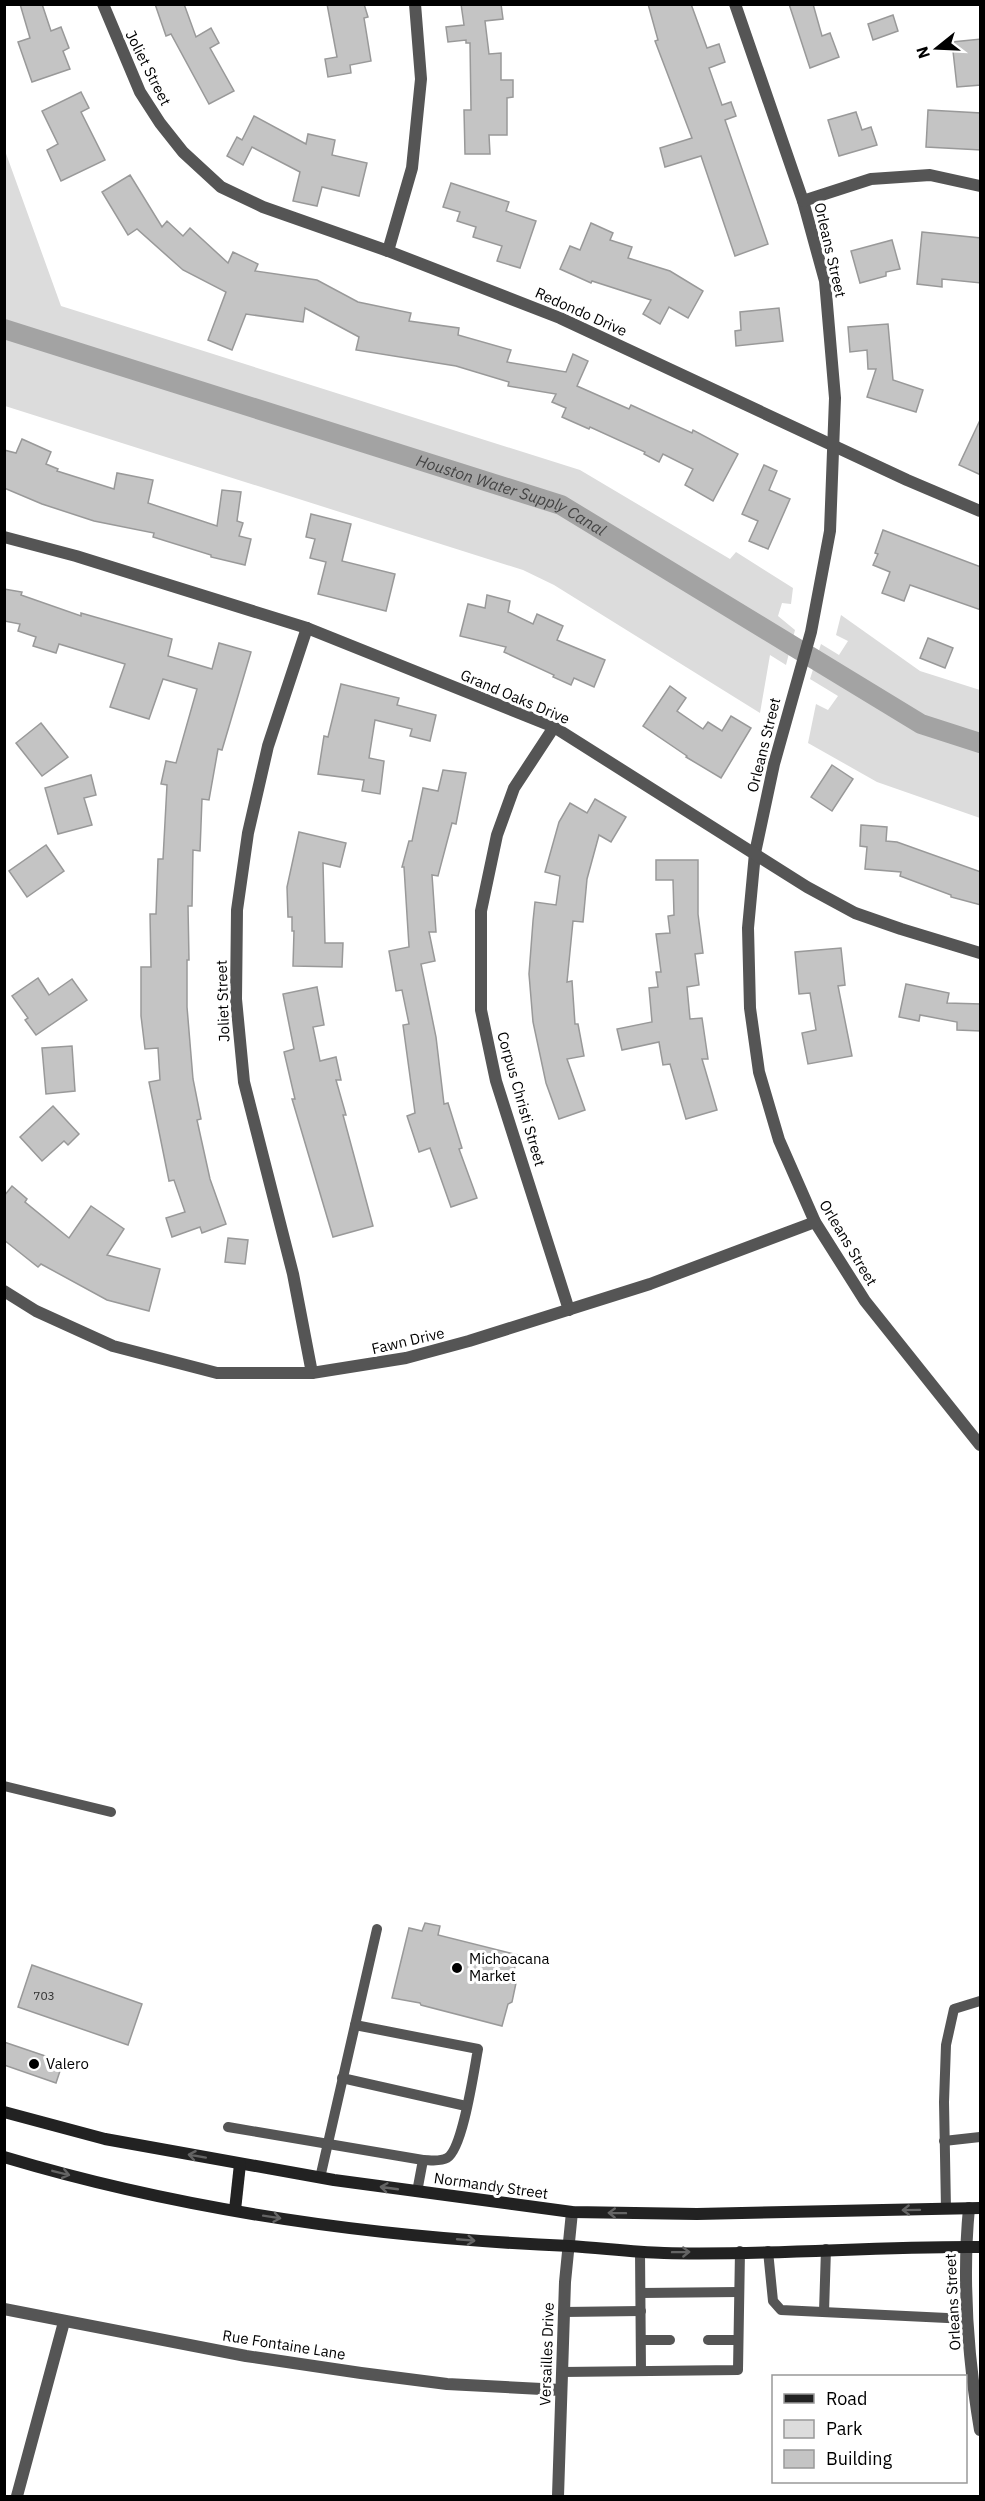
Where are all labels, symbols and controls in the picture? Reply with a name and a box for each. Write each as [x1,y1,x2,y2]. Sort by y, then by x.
north arrow [907,18,967,78]
street label: Joliet Street [121,27,176,109]
text: N [911,44,934,61]
street label: Orleans Street [810,201,851,299]
street label: Redondo Drive [532,283,630,340]
water label: Houston Water Supply Canal [414,450,610,540]
street label: Grand Oaks Drive [458,665,573,728]
street label: Orleans Street [743,696,784,794]
street label: Joliet Street [212,960,233,1042]
street label: Corpus Christi Street [493,1029,550,1168]
street label: Orleans Street [815,1196,882,1289]
street label: Fawn Drive [370,1323,446,1358]
place label: Michoacana Market [469,1949,550,1985]
marker: Michoacana Market [450,1961,464,1975]
house number: 703 [33,1988,55,2003]
place label: Valero [46,2054,89,2073]
marker: Valero [27,2057,41,2071]
one-way arrow [188,2150,207,2161]
one-way arrow [51,2168,70,2180]
street label: Normandy Street [433,2168,549,2203]
one-way arrow [380,2182,400,2193]
one-way arrow [901,2204,921,2215]
one-way arrow [608,2207,628,2219]
one-way arrow [262,2212,282,2223]
one-way arrow [455,2235,475,2246]
one-way arrow [671,2247,691,2258]
street label: Orleans Street [940,2253,965,2351]
street label: Versailles Drive [535,2302,558,2406]
street label: Rue Fontaine Lane [221,2325,347,2364]
legend [772,2375,967,2483]
text: Road [826,2387,867,2410]
text: Park [826,2417,863,2440]
text: Building [826,2447,893,2470]

